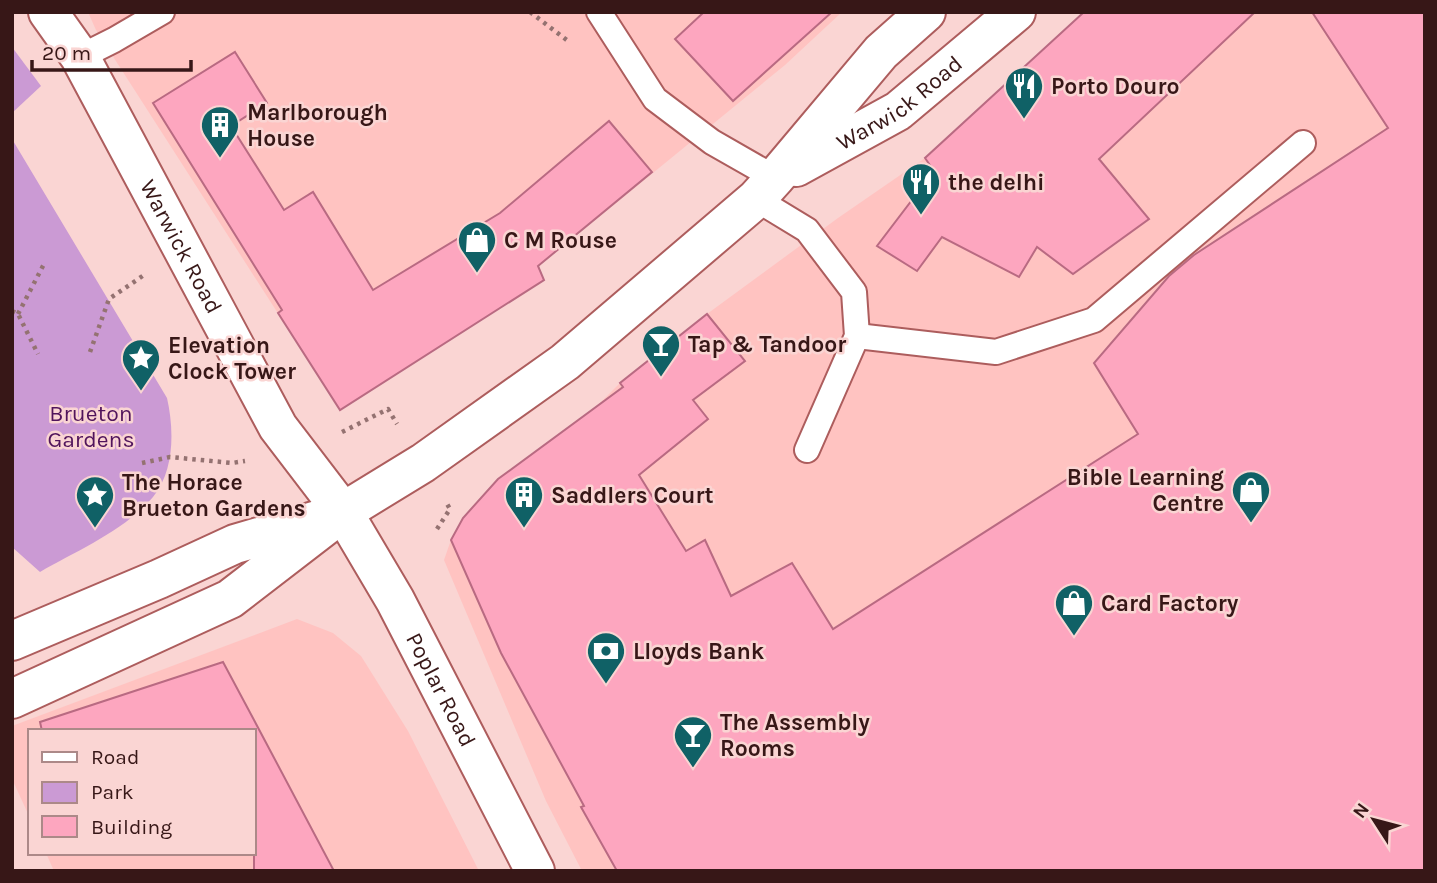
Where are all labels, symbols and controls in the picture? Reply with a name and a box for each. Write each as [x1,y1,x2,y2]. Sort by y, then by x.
scale bar [32,28,191,72]
text: 20 m [42,41,91,65]
street label: Warwick Road [832,50,968,156]
restaurant icon: Porto Douro [1003,65,1045,120]
place label: Porto Douro [1051,73,1180,100]
place label: Marlborough House [247,99,388,152]
building icon: Marlborough House [199,104,241,159]
restaurant icon: the delhi [900,161,942,216]
place label: the delhi [948,169,1045,196]
street label: Warwick Road [135,175,228,318]
shop icon: C M Rouse [456,219,498,274]
place label: C M Rouse [504,227,617,254]
bar icon: Tap & Tandoor [640,323,682,378]
place label: Tap & Tandoor [688,331,846,358]
place label: Elevation Clock Tower [168,332,296,385]
place icon: Elevation Clock Tower [120,337,162,392]
park label: Brueton Gardens [47,400,135,453]
place label: Bible Learning Centre [1067,464,1224,517]
place label: The Horace Brueton Gardens [122,469,306,522]
shop icon: Bible Learning Centre [1230,469,1272,524]
place icon: The Horace Brueton Gardens [74,474,116,529]
building icon: Saddlers Court [503,474,545,529]
place label: Saddlers Court [551,482,714,509]
shop icon: Card Factory [1053,582,1095,637]
place label: Card Factory [1101,590,1239,617]
street label: Poplar Road [401,628,482,751]
bank icon: Lloyds Bank [585,630,627,685]
place label: Lloyds Bank [633,638,765,665]
place label: The Assembly Rooms [720,709,870,762]
bar icon: The Assembly Rooms [672,714,714,769]
legend [28,729,256,855]
text: Road [91,745,139,769]
text: Park [91,780,134,804]
north arrow [1339,785,1409,855]
text: N [1348,799,1374,823]
text: Building [91,815,172,839]

